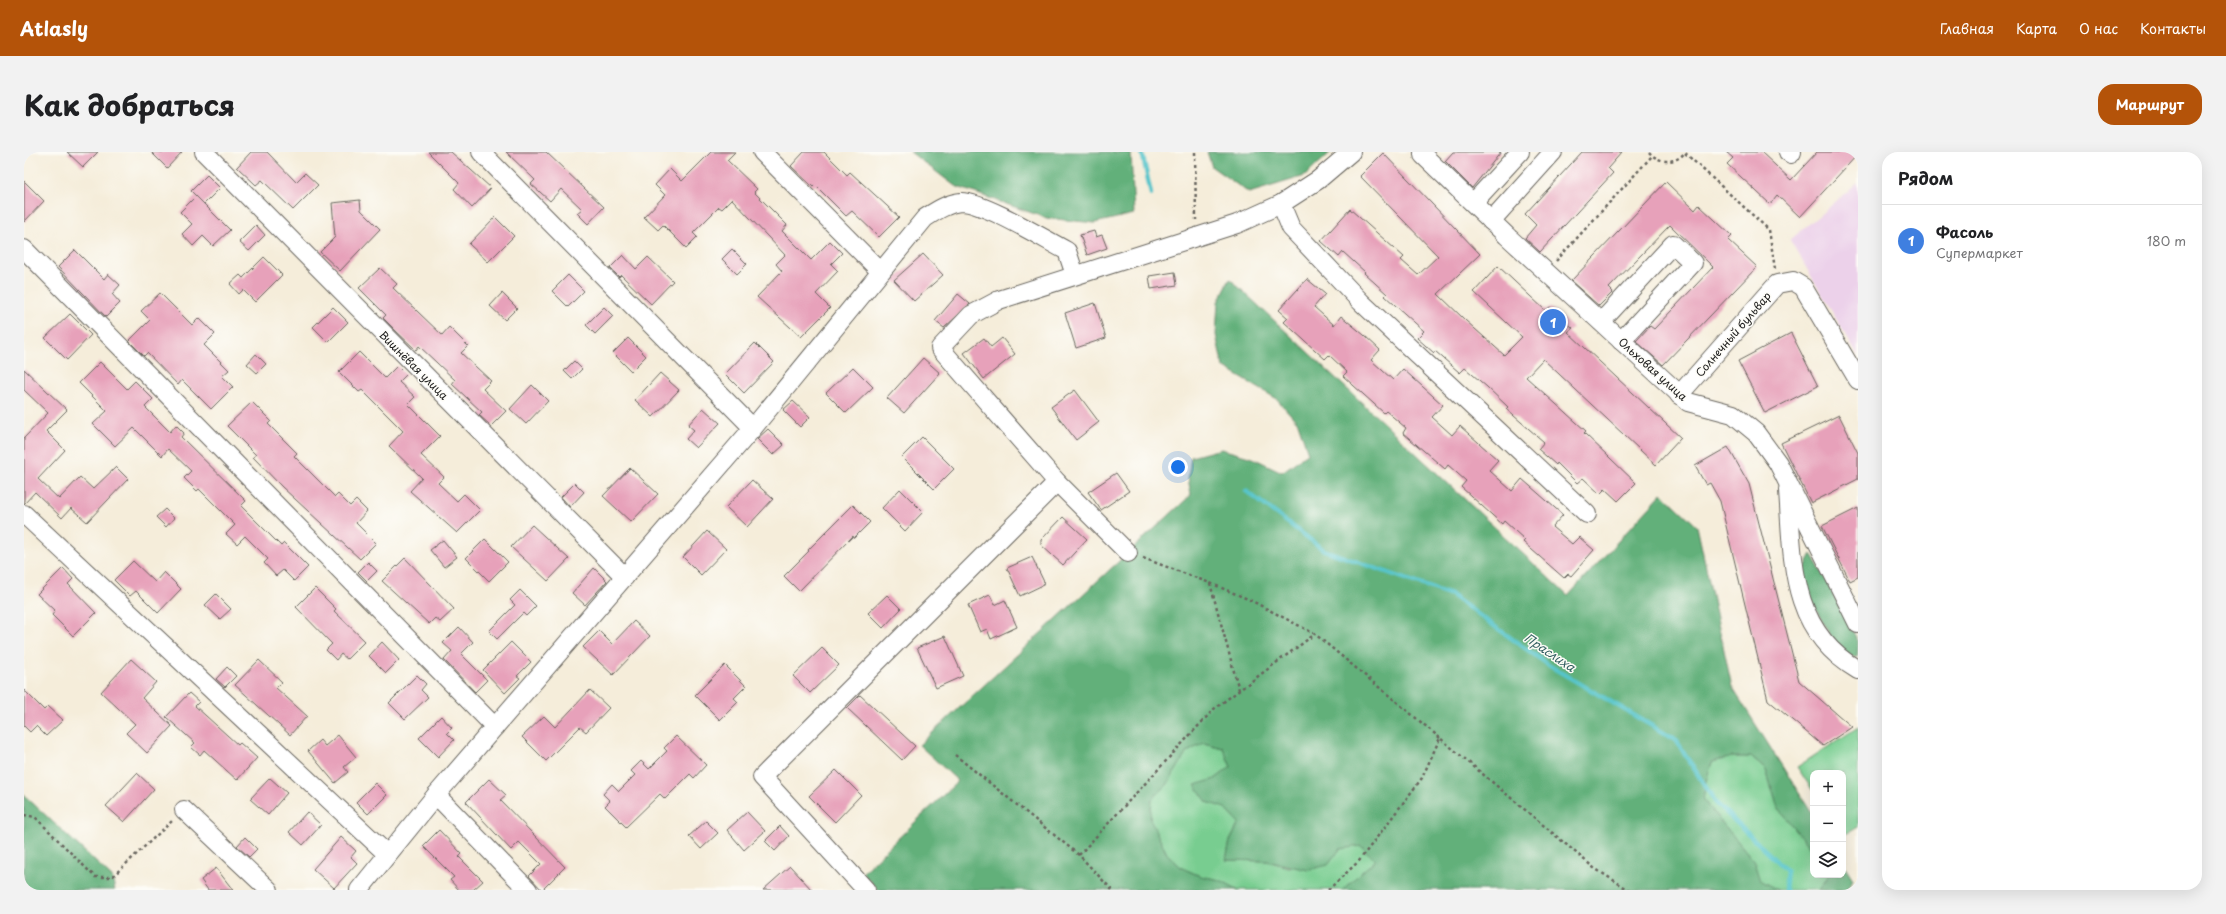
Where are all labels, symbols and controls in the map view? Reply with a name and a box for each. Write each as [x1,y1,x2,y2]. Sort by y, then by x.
text: Atlasly [20,14,88,42]
text: Главная [1940,18,1994,39]
text: Карта [2016,18,2057,39]
text: О нас [2079,18,2118,39]
text: Контакты [2140,18,2206,39]
text: Как добраться [24,83,235,126]
button: Маршрут [2098,84,2202,125]
text: Рядом [1898,165,1953,191]
text: Фасоль [1936,220,1993,243]
text: 1 [1908,231,1914,250]
text: 180 m [2147,231,2186,250]
text: Супермаркет [1936,243,2023,262]
street label: Солнечный бульвар [1691,288,1775,380]
pin: 1 [1540,307,1566,337]
street label: Вишнёвая улица [376,327,452,403]
street label: Ольховая улица [1615,333,1691,405]
your location [1168,457,1188,477]
water label: Праслиха [1521,628,1579,676]
map controls [1810,770,1846,878]
button: + [1810,770,1846,806]
button: − [1810,806,1846,842]
button: layers [1810,842,1846,878]

